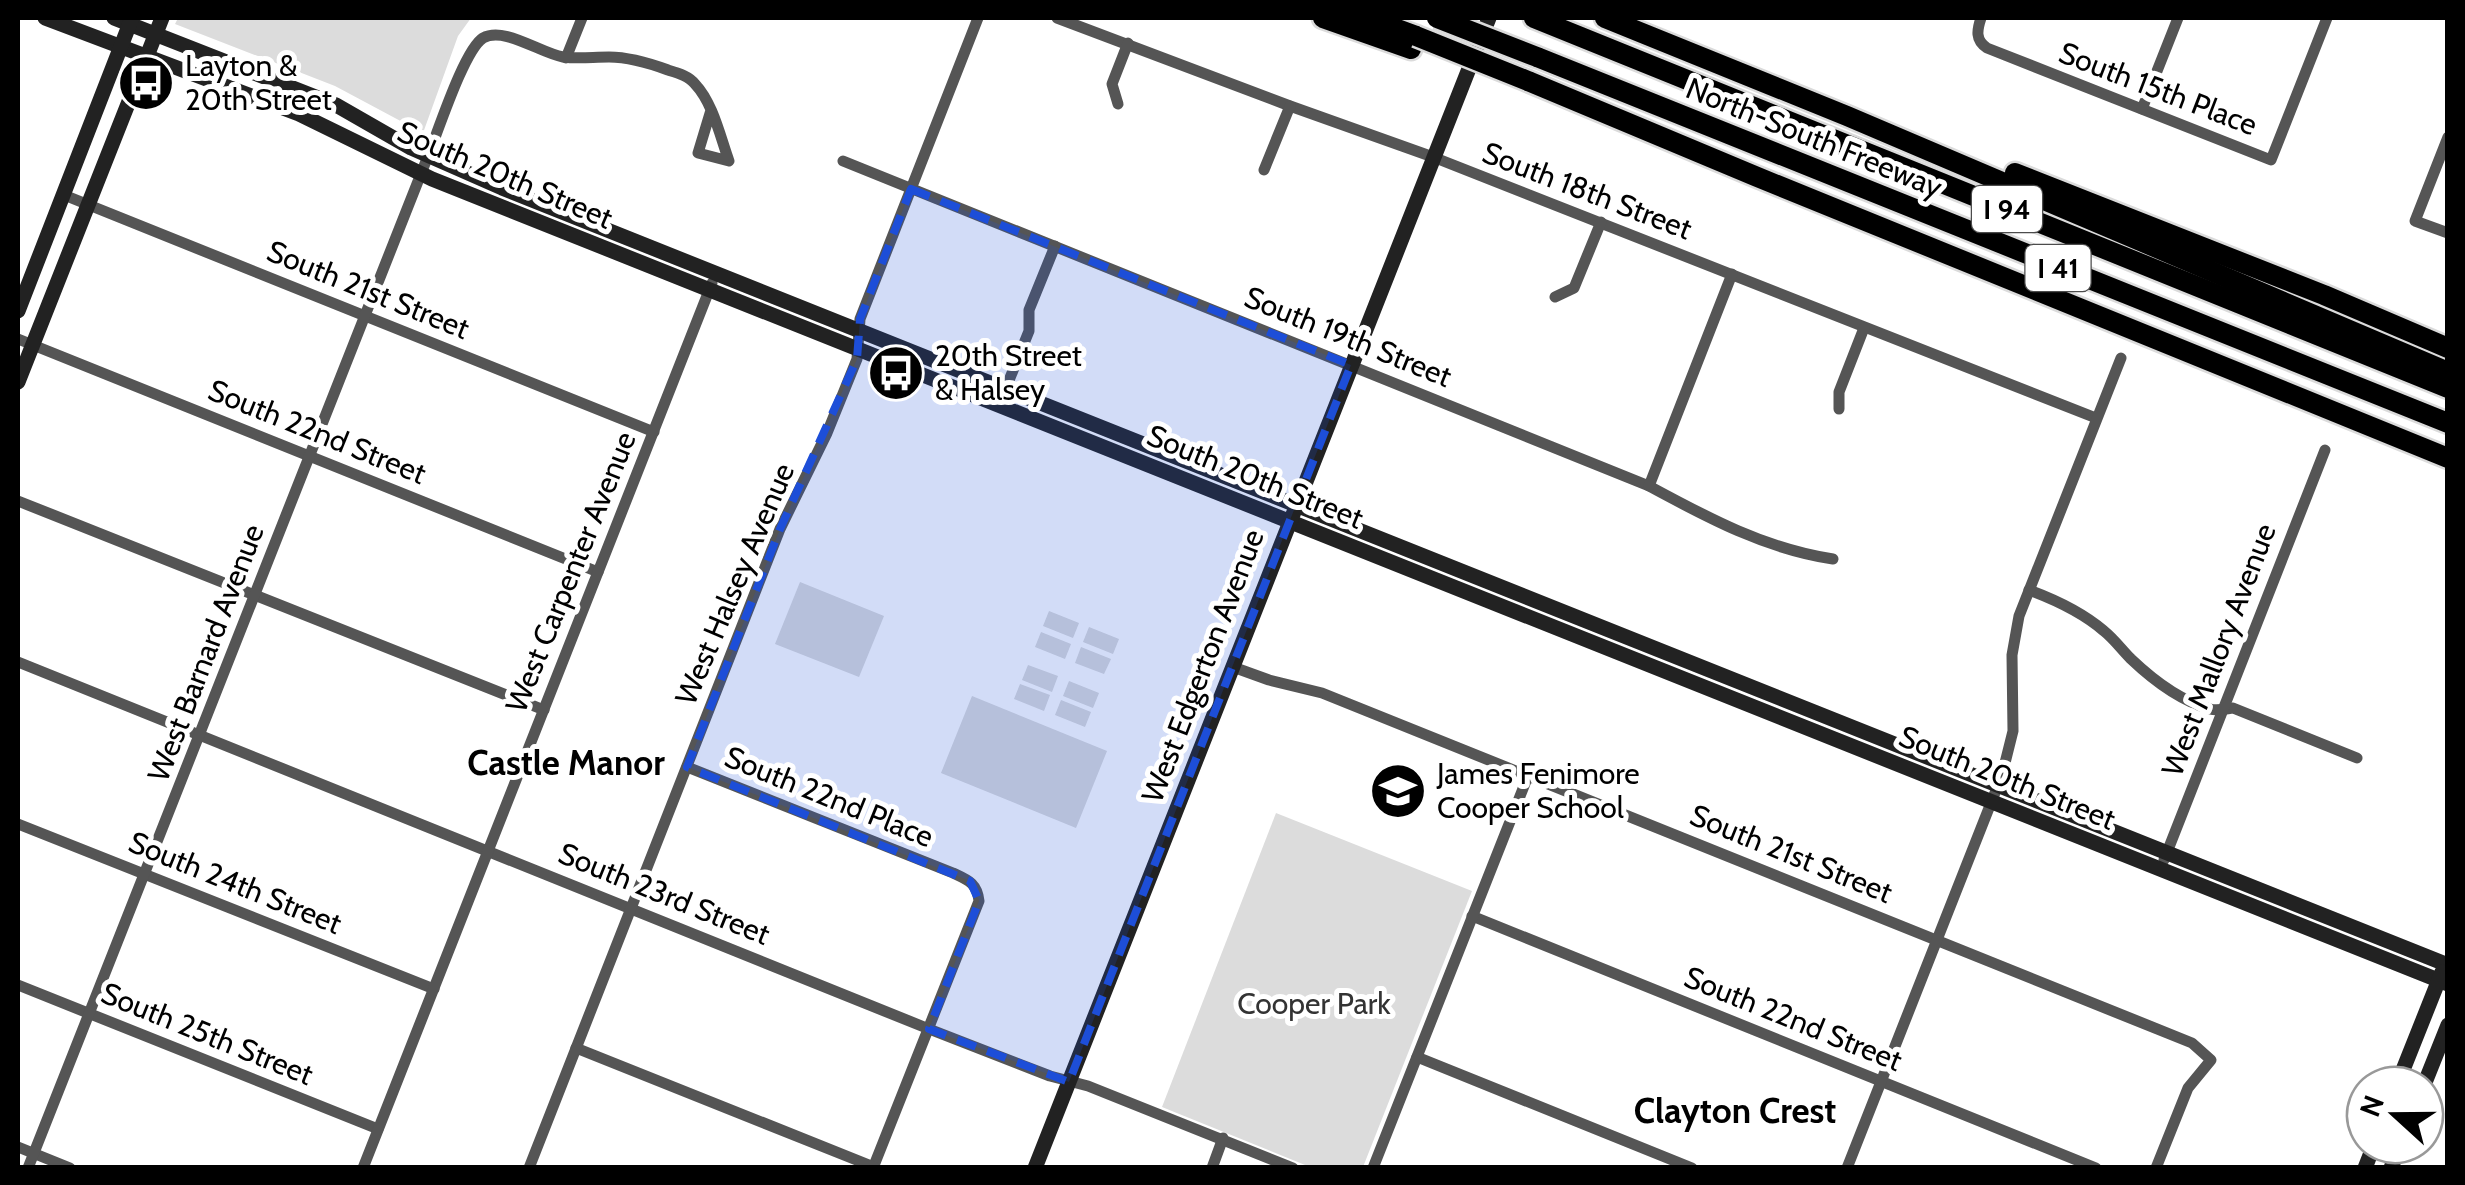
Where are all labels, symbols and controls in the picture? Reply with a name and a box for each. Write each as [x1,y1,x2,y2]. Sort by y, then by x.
street label: South 15th Place [2054,34,2262,143]
place label: Layton & 20th Street [185,47,332,118]
bus stop icon: Layton & 20th Street [116,53,176,113]
street label: North-South Freeway [1681,69,1948,206]
street label: South 20th Street [392,113,618,236]
street label: South 18th Street [1477,134,1697,247]
road number: I 94 [1972,186,2042,232]
street label: South 21st Street [262,232,475,347]
road number: I 41 [2026,245,2090,291]
street label: South 19th Street [1239,278,1457,395]
place label: 20th Street & Halsey [935,337,1082,408]
bus stop icon: 20th Street & Halsey [866,343,926,403]
street label: South 22nd Street [203,371,431,492]
street label: South 20th Street [1142,416,1369,537]
street label: West Carpenter Avenue [497,426,644,718]
street label: West Halsey Avenue [667,457,802,710]
street label: West Mallory Avenue [2153,518,2284,781]
street label: West Barnard Avenue [139,519,272,787]
street label: West Edgerton Avenue [1133,524,1272,808]
street label: South 20th Street [1894,717,2121,838]
street label: South 22nd Place [719,738,939,855]
district label: Castle Manor [467,741,665,784]
place label: James Fenimore Cooper School [1436,755,1640,826]
school or university icon: James Fenimore Cooper School [1368,761,1428,821]
street label: South 21st Street [1685,796,1898,911]
street label: South 24th Street [123,823,347,942]
street label: South 23rd Street [553,834,775,953]
street label: South 22nd Street [1679,958,1907,1079]
street label: South 25th Street [96,974,318,1093]
park label: Cooper Park [1237,985,1391,1022]
north arrow [2345,1065,2445,1165]
district label: Clayton Crest [1634,1089,1836,1132]
text: N [2352,1091,2391,1121]

